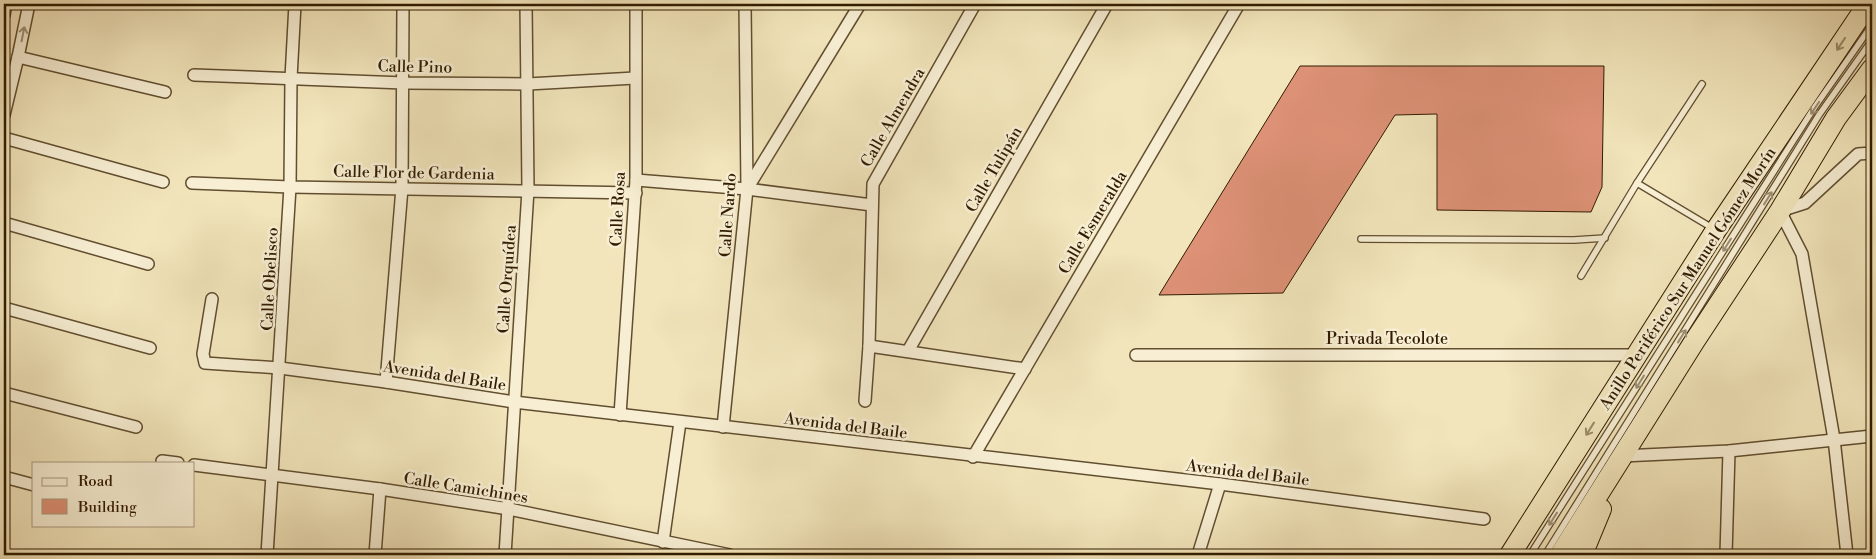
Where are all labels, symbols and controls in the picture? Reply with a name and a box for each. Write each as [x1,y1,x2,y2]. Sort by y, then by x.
one-way arrow [19,26,28,42]
one-way arrow [1836,37,1846,51]
street label: Calle Pino [377,56,453,78]
street label: Calle Almendra [856,64,930,171]
one-way arrow [1809,101,1819,115]
street label: Calle Tulipán [961,123,1027,216]
street label: Anillo Periférico Sur Manuel Gómez Morín [1595,143,1781,414]
street label: Calle Flor de Gardenia [333,162,496,184]
street label: Calle Esmeralda [1054,166,1132,278]
street label: Calle Rosa [606,170,630,247]
street label: Calle Nardo [715,172,741,258]
one-way arrow [1763,191,1773,205]
street label: Calle Orquídea [493,223,521,334]
street label: Calle Obelisco [257,227,283,331]
one-way arrow [1722,238,1732,252]
street label: Privada Tecolote [1326,329,1448,349]
one-way arrow [1677,329,1687,343]
street label: Avenida del Baile [381,356,508,396]
one-way arrow [1635,375,1645,389]
street label: Avenida del Baile [782,408,909,443]
one-way arrow [1584,422,1594,436]
street label: Avenida del Baile [1184,455,1311,490]
legend [32,462,195,526]
street label: Calle Camichines [402,468,529,508]
text: Road [78,472,113,491]
text: Building [77,498,137,517]
one-way arrow [1547,512,1557,526]

